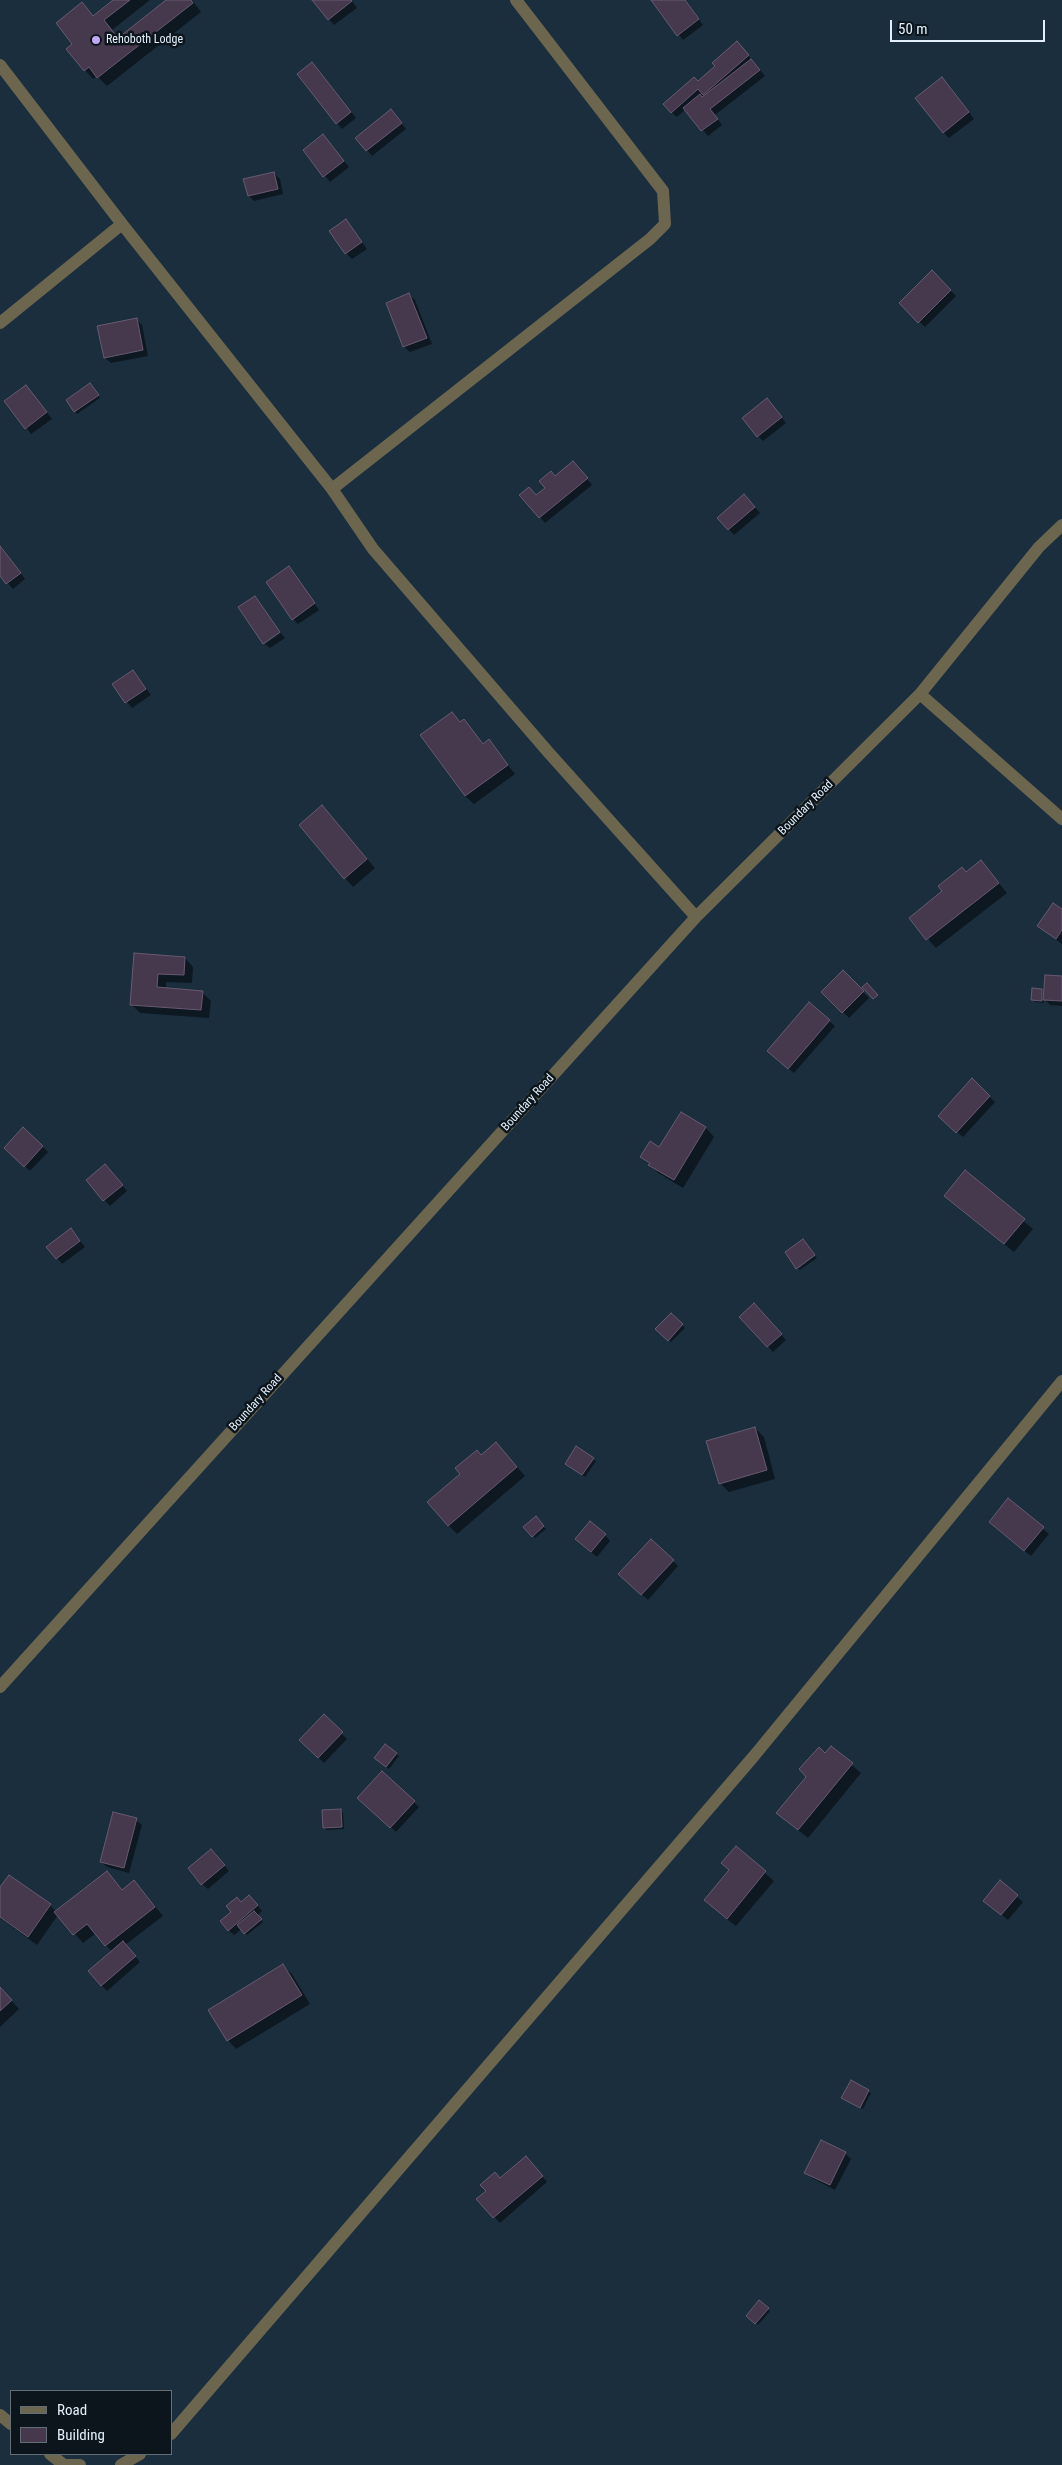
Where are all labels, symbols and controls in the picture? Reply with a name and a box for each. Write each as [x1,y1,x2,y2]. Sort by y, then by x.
scale bar [892,10,1047,42]
text: 50 m [898,20,928,38]
place label: Rehoboth Lodge [106,33,183,47]
marker: Rehoboth Lodge [90,34,102,46]
street label: Boundary Road [776,778,836,838]
street label: Boundary Road [499,1072,557,1134]
street label: Boundary Road [227,1372,285,1434]
legend [10,2390,172,2455]
text: Road [57,2401,87,2419]
text: Building [57,2426,105,2444]

